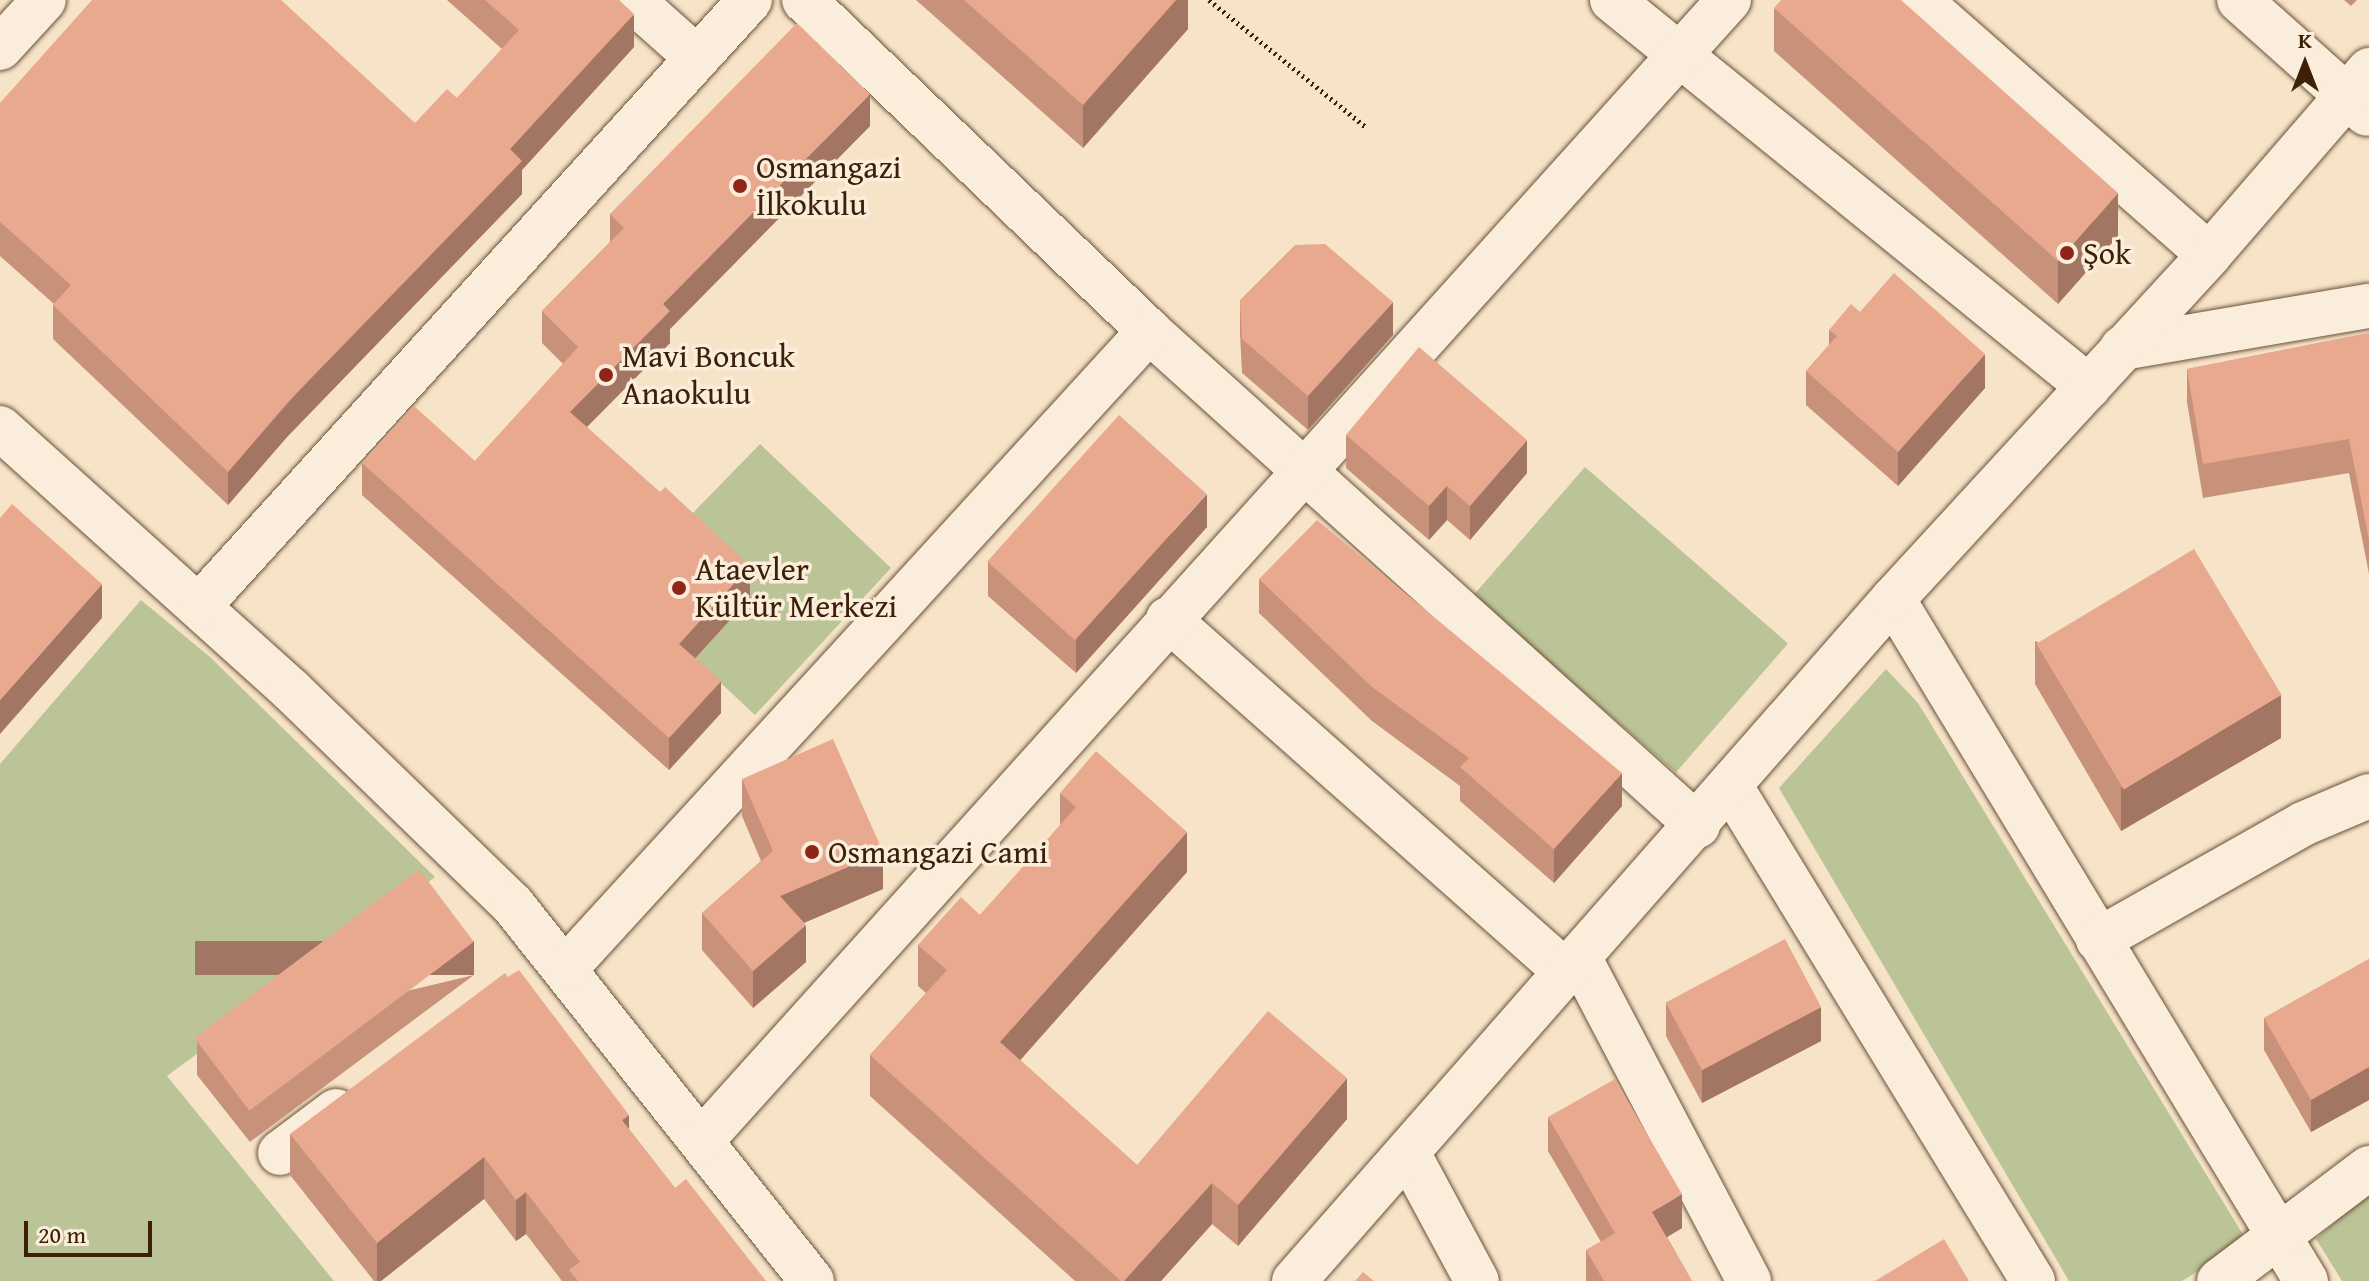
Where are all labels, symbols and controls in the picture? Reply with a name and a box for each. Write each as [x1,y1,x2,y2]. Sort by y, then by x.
north arrow [2265,24,2345,104]
text: K [2298,24,2312,56]
place label: Osmangazi İlkokulu [756,149,901,224]
marker: Osmangazi İlkokulu [731,177,749,195]
place label: Şok [2083,234,2131,272]
marker: Şok [2058,244,2076,262]
place label: Mavi Boncuk Anaokulu [622,338,795,413]
marker: Mavi Boncuk Anaokulu [597,366,615,384]
place label: Ataevler Kültür Merkezi [695,551,897,626]
marker: Ataevler Kültür Merkezi [670,579,688,597]
place label: Osmangazi Cami [828,833,1048,871]
marker: Osmangazi Cami [803,843,821,861]
scale bar [28,1205,156,1255]
text: 20 m [38,1217,86,1252]

